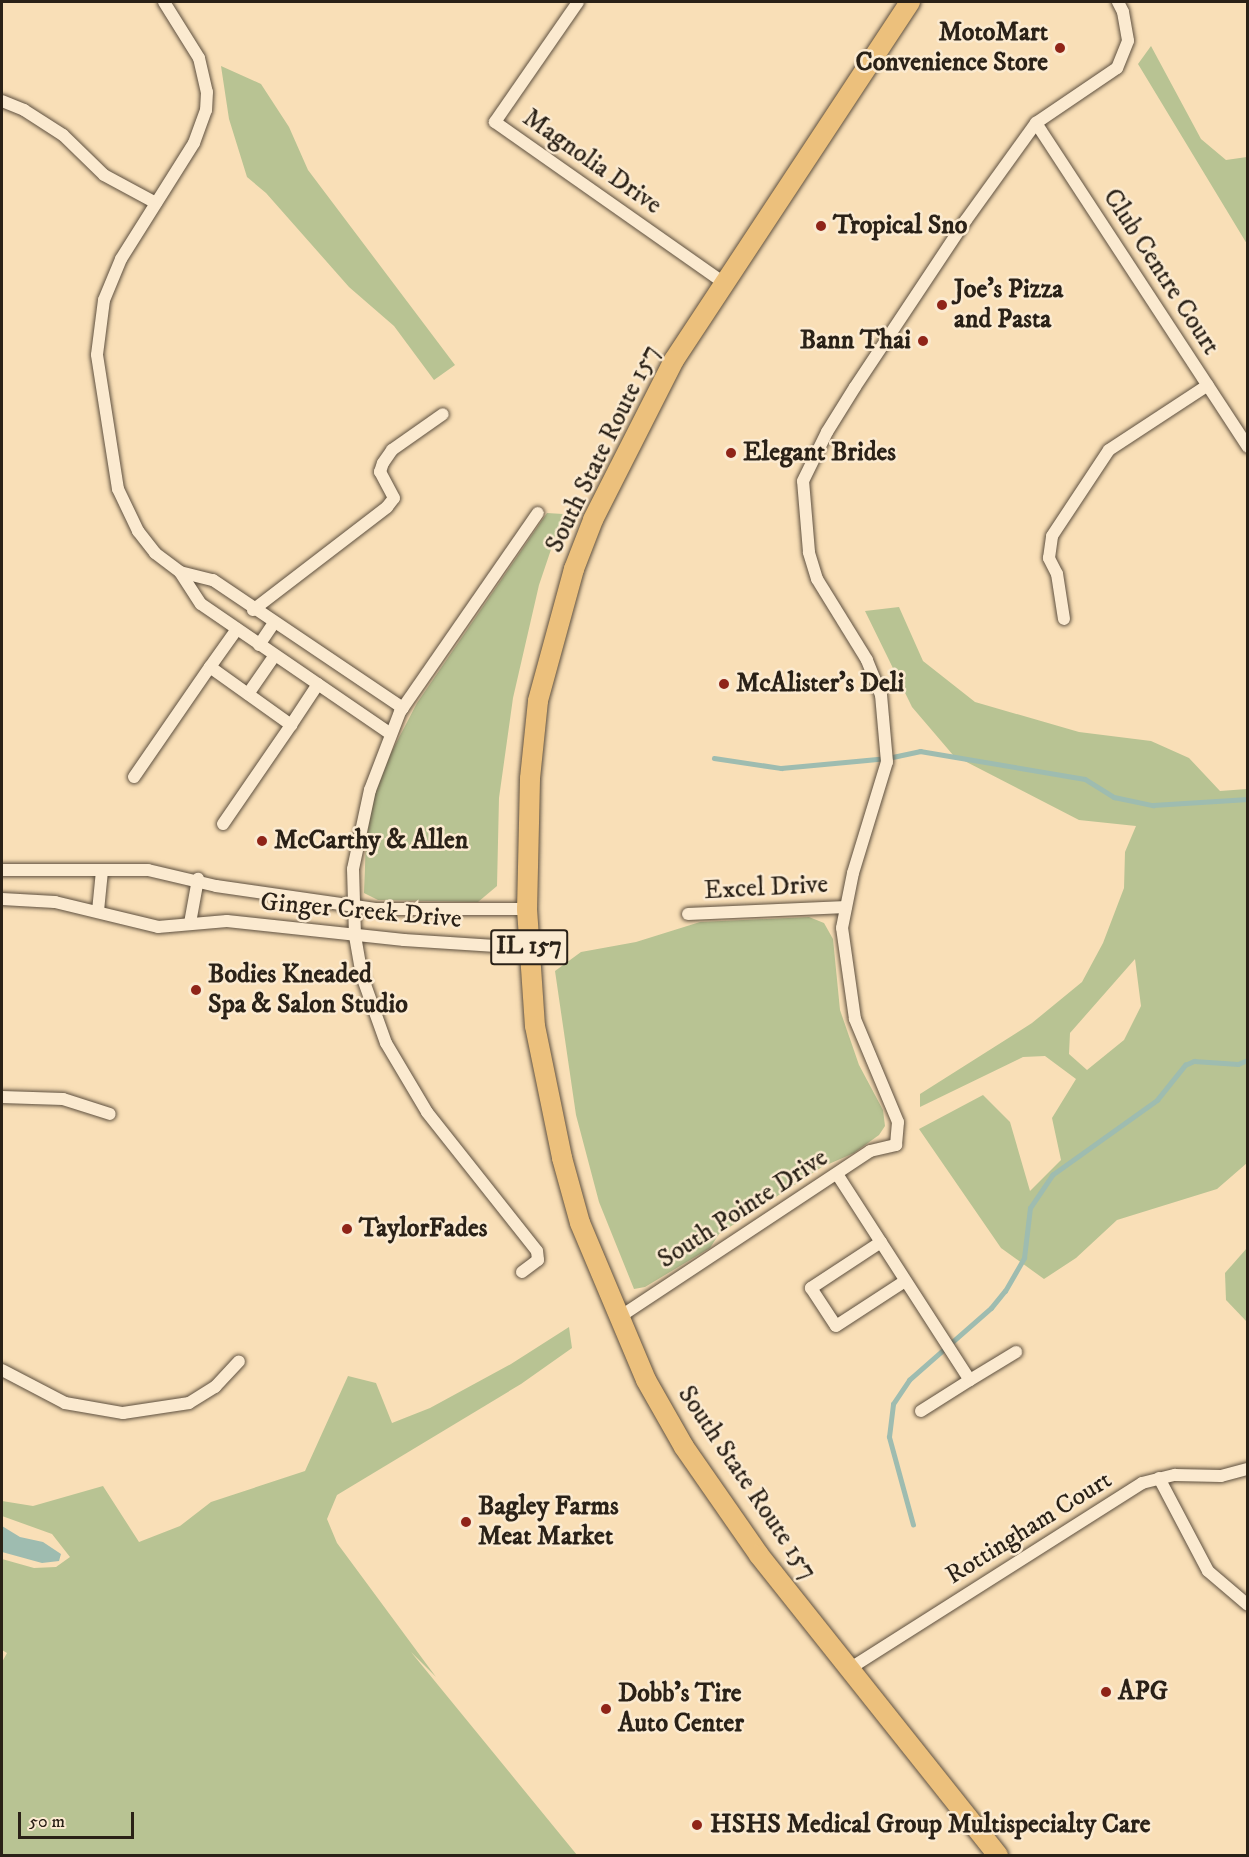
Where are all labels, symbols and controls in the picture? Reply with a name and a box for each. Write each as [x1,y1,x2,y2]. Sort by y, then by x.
place label: MotoMart Convenience Store [855,17,1048,78]
marker: MotoMart Convenience Store [1053,41,1067,55]
street label: Magnolia Drive [516,103,668,221]
street label: Club Centre Court [1096,183,1226,361]
place label: Tropical Sno [833,210,967,242]
marker: Tropical Sno [814,219,828,233]
place label: Joe's Pizza and Pasta [954,274,1063,336]
marker: Joe's Pizza and Pasta [935,298,949,312]
place label: Bann Thai [800,325,911,357]
marker: Bann Thai [916,334,930,348]
street label: South State Route 157 [539,340,667,558]
place label: Elegant Brides [743,437,896,469]
marker: Elegant Brides [724,446,738,460]
place label: McAlister's Deli [736,668,904,700]
marker: McAlister's Deli [717,677,731,691]
place label: McCarthy & Allen [274,825,468,857]
marker: McCarthy & Allen [255,834,269,848]
street label: Excel Drive [703,869,829,907]
street label: Ginger Creek Drive [259,887,463,935]
road number: IL 157 [490,926,568,968]
place label: Bodies Kneaded Spa & Salon Studio [208,959,408,1020]
marker: Bodies Kneaded Spa & Salon Studio [189,983,203,997]
street label: South Pointe Drive [652,1142,834,1276]
place label: TaylorFades [359,1213,487,1245]
marker: TaylorFades [340,1222,354,1236]
street label: South State Route 157 [671,1380,823,1586]
street label: Rottingham Court [940,1465,1118,1591]
place label: Bagley Farms Meat Market [478,1491,619,1552]
marker: Bagley Farms Meat Market [459,1515,473,1529]
place label: APG [1118,1676,1168,1708]
place label: Dobb's Tire Auto Center [618,1678,744,1739]
marker: APG [1099,1685,1113,1699]
marker: Dobb's Tire Auto Center [599,1702,613,1716]
scale bar [21,1800,136,1838]
place label: HSHS Medical Group Multispecialty Care [710,1809,1150,1841]
text: 50 m [29,1811,65,1833]
marker: HSHS Medical Group Multispecialty Care [688,1816,706,1834]

